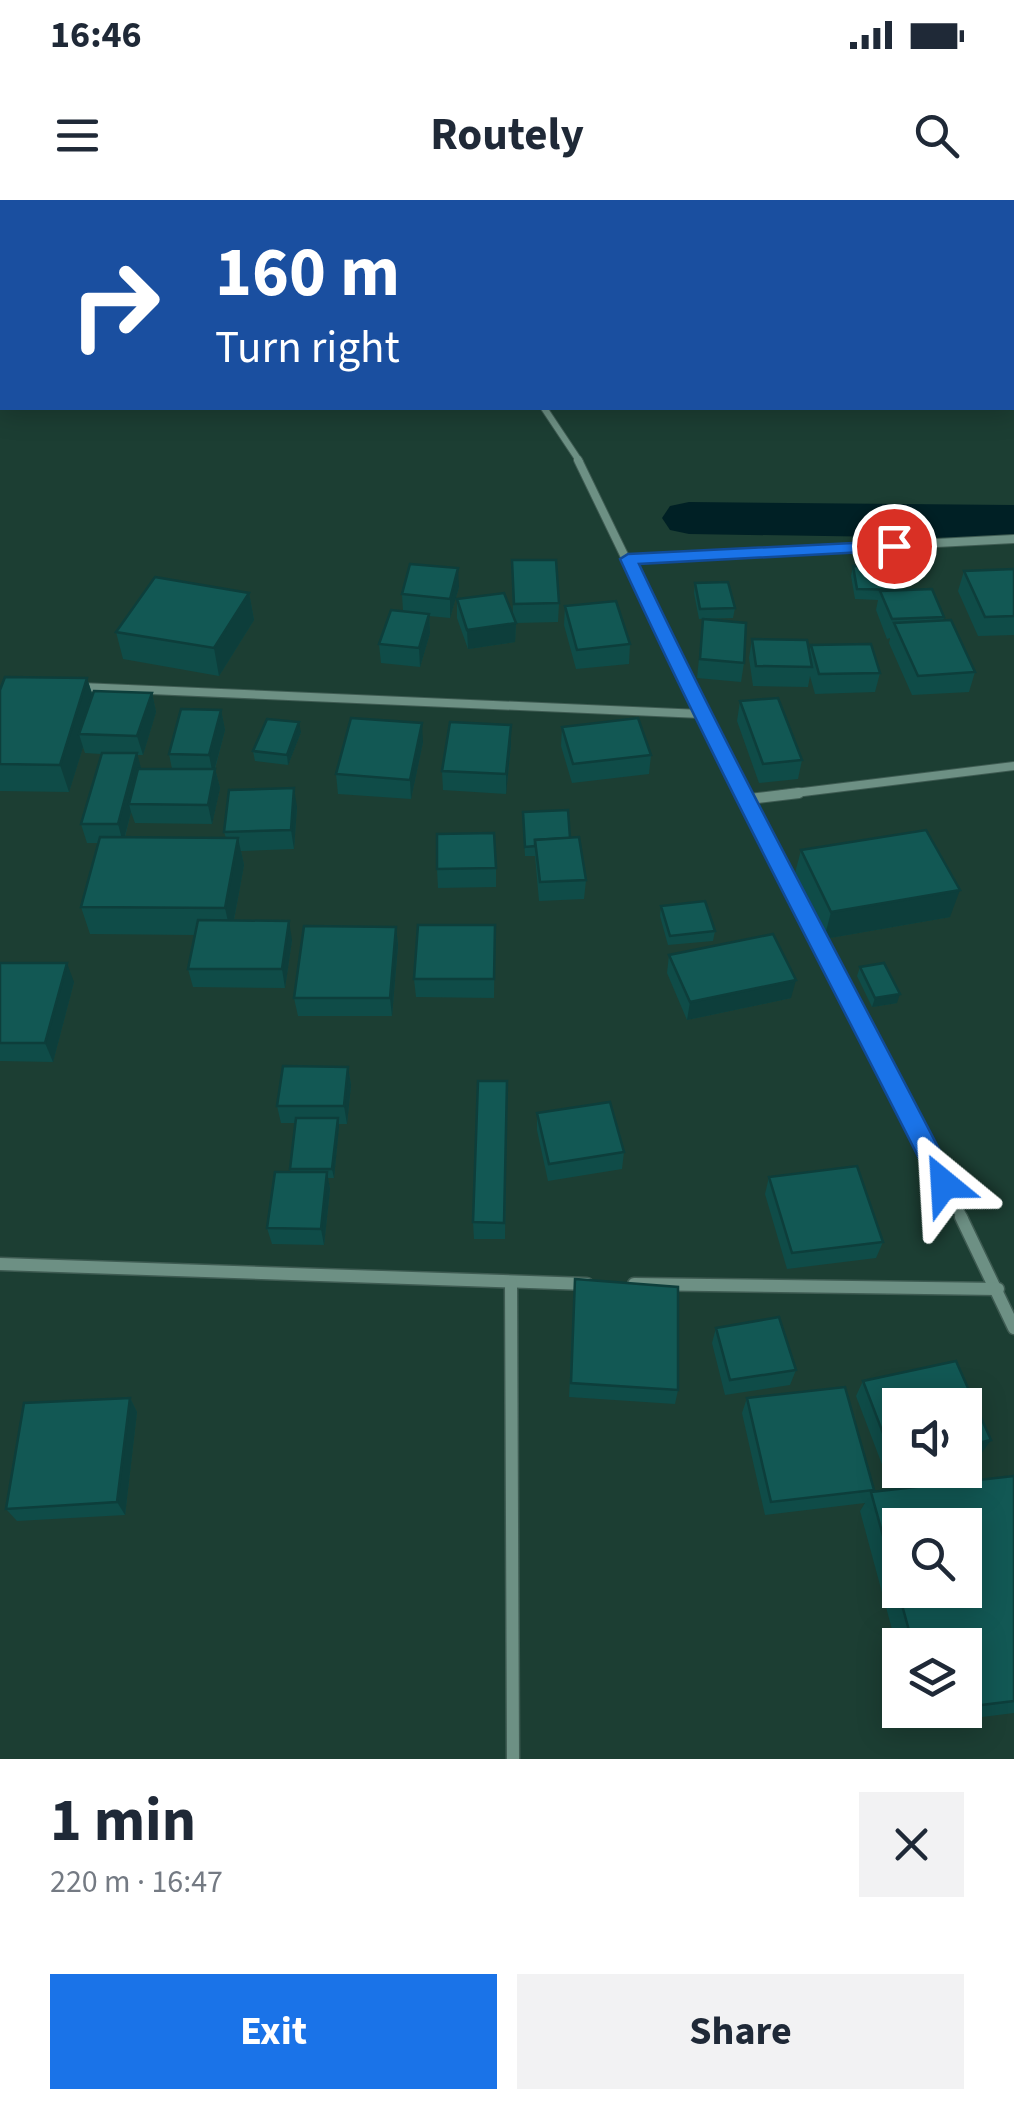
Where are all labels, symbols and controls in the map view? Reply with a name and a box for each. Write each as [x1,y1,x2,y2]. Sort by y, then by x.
text: 16:46 [50,8,142,62]
text: Routely [430,103,584,167]
icon: menu [50,108,105,163]
icon: search [909,108,964,163]
text: 160 m [215,223,400,323]
icon: right [50,240,180,370]
text: Turn right [215,316,400,380]
pin [852,504,937,589]
icon: arrive [867,519,922,574]
position arrow [892,1132,996,1236]
map controls [882,1388,982,1728]
button: sound [882,1388,982,1488]
button: search [882,1508,982,1608]
button: layers [882,1628,982,1728]
text: 1 min [50,1779,196,1864]
button: close [859,1792,964,1897]
text: 220 m · 16:47 [50,1859,223,1905]
button: Exit [50,1974,497,2089]
button: Share [517,1974,964,2089]

